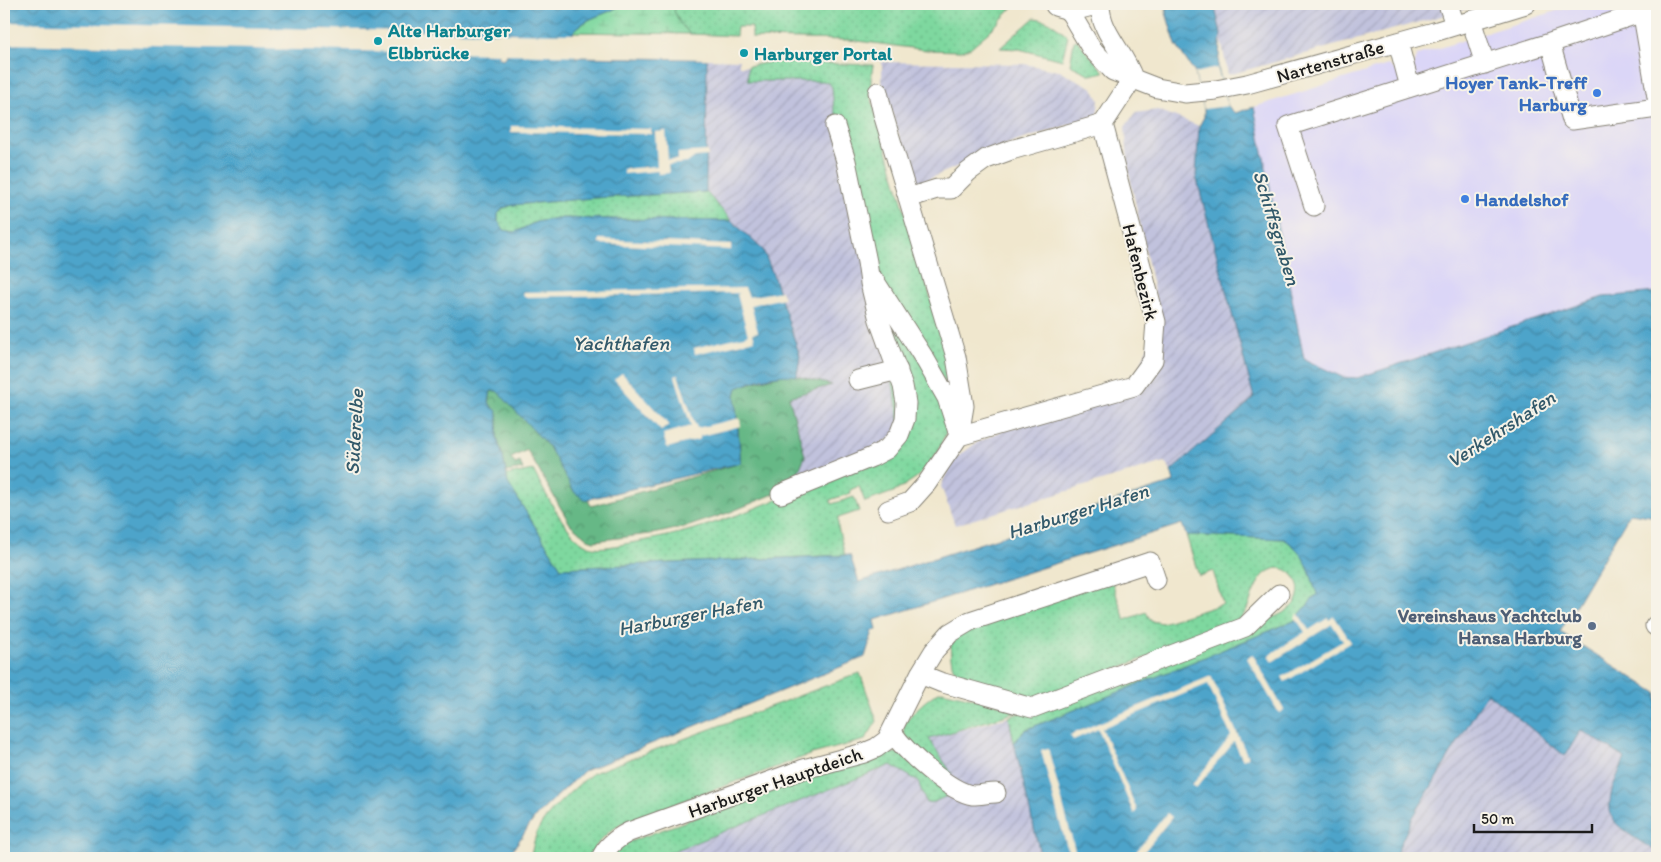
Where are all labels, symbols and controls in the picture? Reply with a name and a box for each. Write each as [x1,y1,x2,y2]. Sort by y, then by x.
place label: Alte Harburger Elbbrücke [387,19,510,64]
marker: Alte Harburger Elbbrücke [372,35,384,47]
street label: Nartenstraße [1274,35,1387,88]
place label: Harburger Portal [754,42,893,65]
marker: Harburger Portal [738,47,750,59]
place label: Hoyer Tank-Treff Harburg [1445,71,1588,116]
marker: Hoyer Tank-Treff Harburg [1591,87,1603,99]
water label: Schiffsgraben [1248,168,1306,289]
place label: Handelshof [1475,188,1569,211]
marker: Handelshof [1459,193,1471,205]
street label: Hafenbezirk [1117,221,1164,323]
water label: Yachthafen [573,331,670,355]
water label: Verkehrshafen [1442,385,1560,473]
water label: Süderelbe [340,387,368,475]
water label: Harburger Hafen [1005,478,1152,544]
water label: Harburger Hafen [616,589,765,641]
place label: Vereinshaus Yachtclub Hansa Harburg [1398,604,1583,649]
marker: Vereinshaus Yachtclub Hansa Harburg [1586,620,1598,632]
street label: Harburger Hauptdeich [685,742,866,823]
scale bar [1474,802,1591,834]
text: 50 m [1481,810,1514,828]

